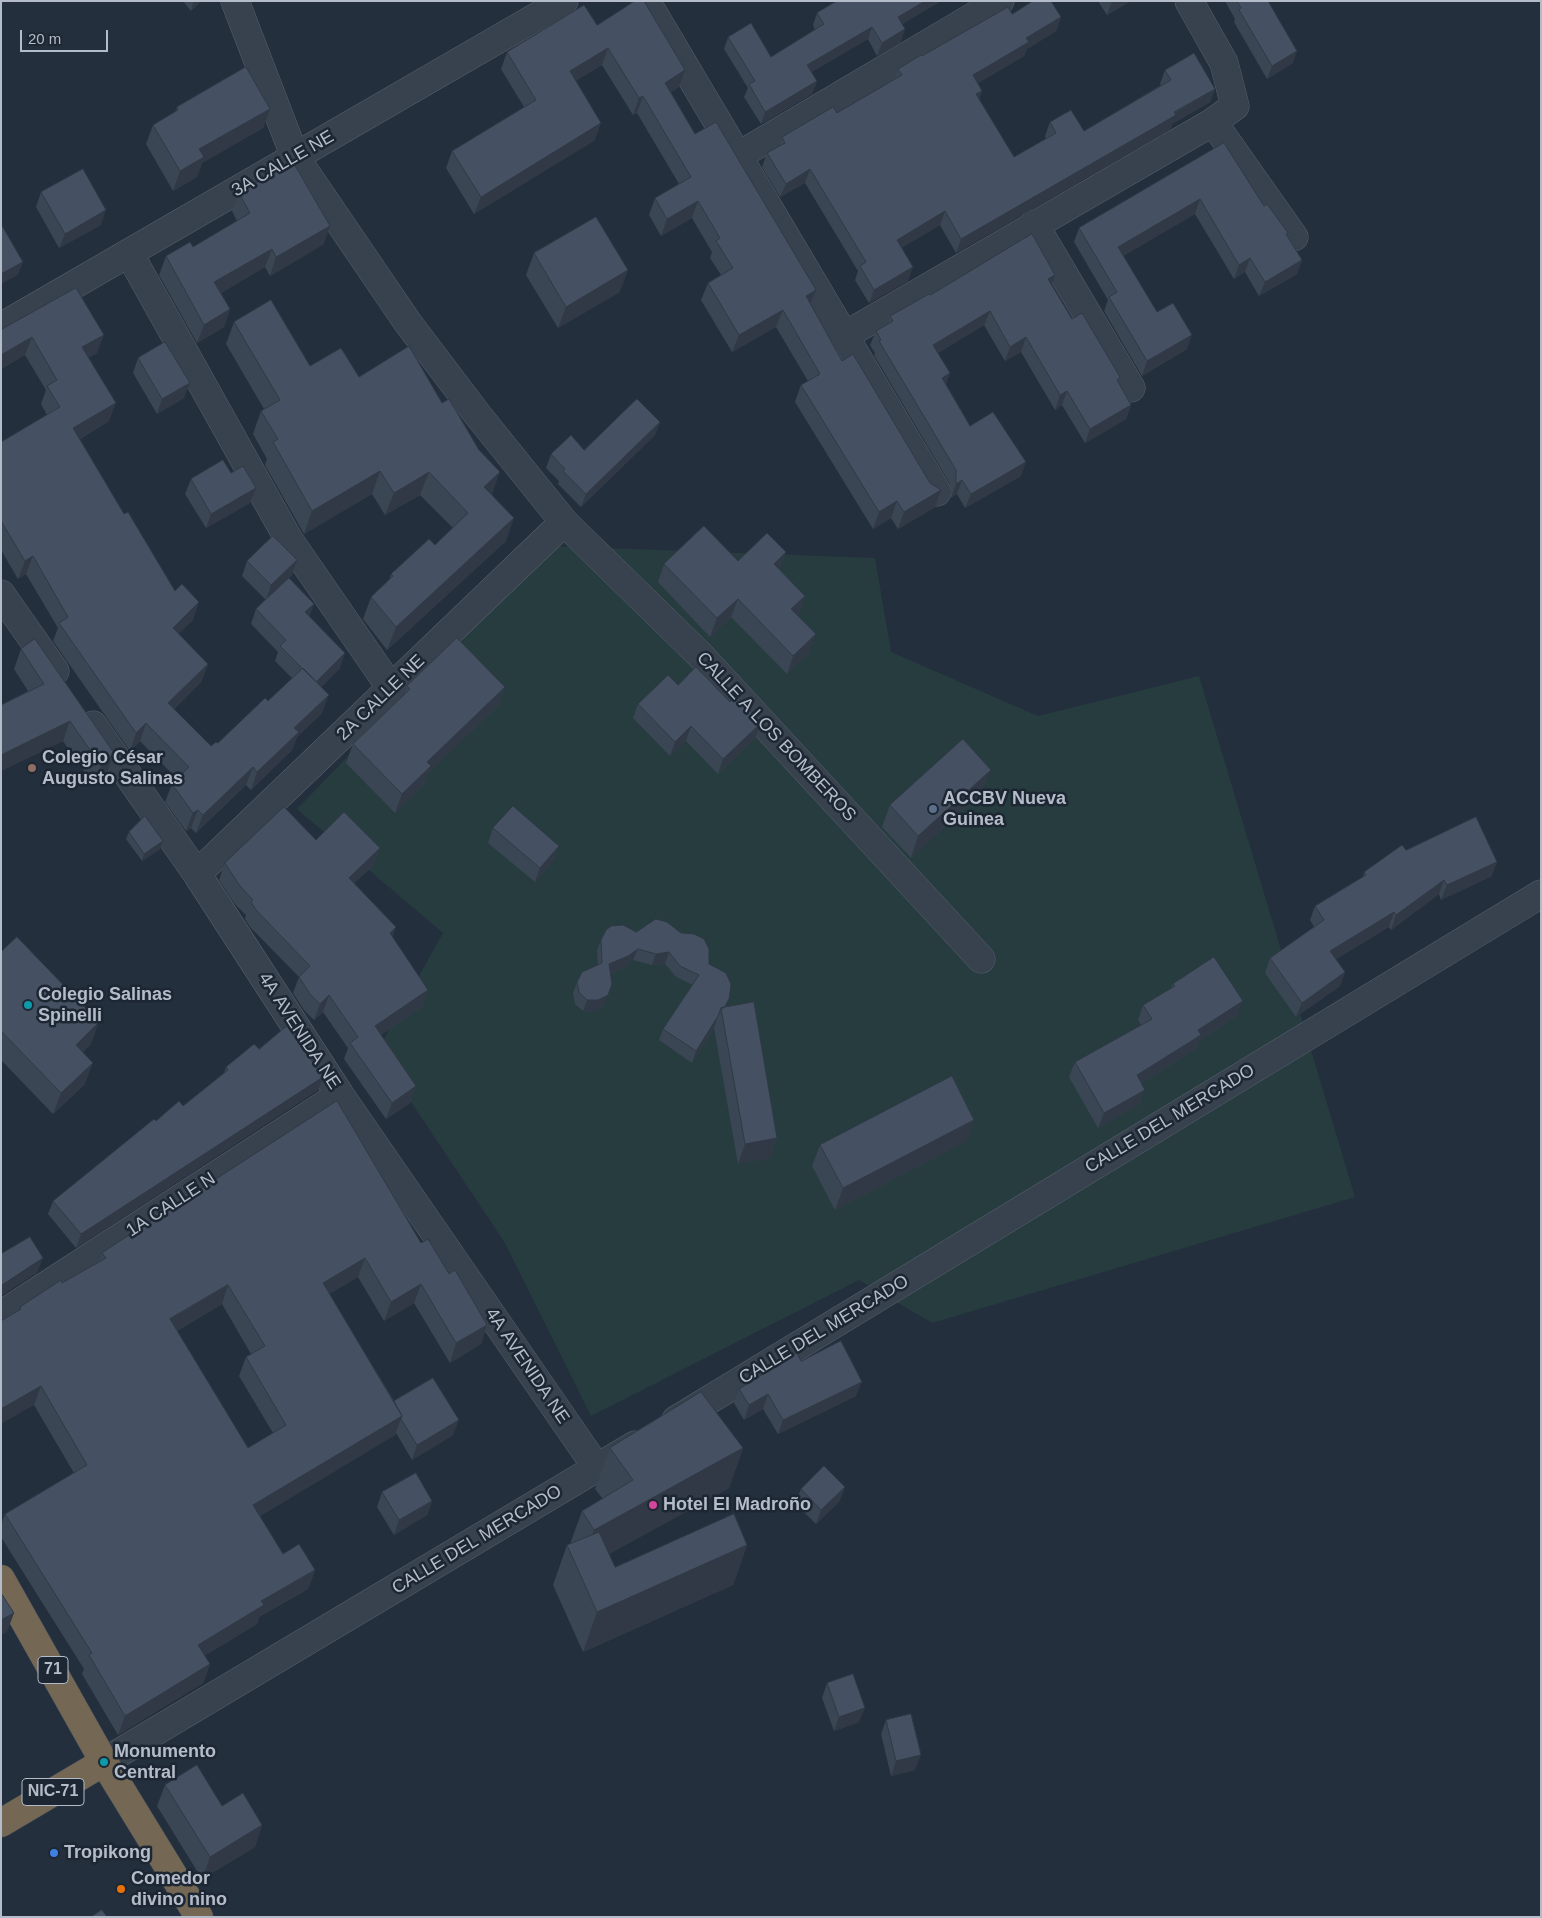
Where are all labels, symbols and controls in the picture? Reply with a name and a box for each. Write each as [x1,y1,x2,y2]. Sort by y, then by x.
scale bar [22,20,110,52]
text: 20 m [28,30,61,47]
street label: 3A CALLE NE [228,126,338,202]
street label: CALLE A LOS BOMBEROS [692,648,860,826]
street label: 2A CALLE NE [332,651,430,745]
place label: Colegio César Augusto Salinas [42,747,183,790]
marker: Colegio César Augusto Salinas [26,762,38,774]
place label: ACCBV Nueva Guinea [943,788,1066,831]
marker: ACCBV Nueva Guinea [927,803,939,815]
street label: 4A AVENIDA NE [253,969,345,1093]
place label: Colegio Salinas Spinelli [38,984,172,1026]
marker: Colegio Salinas Spinelli [22,999,34,1011]
street label: CALLE DEL MERCADO [1081,1060,1259,1178]
street label: 1A CALLE N [122,1168,220,1242]
street label: CALLE DEL MERCADO [735,1271,913,1389]
street label: 4A AVENIDA NE [480,1304,574,1428]
street label: CALLE DEL MERCADO [388,1481,566,1599]
place label: Hotel El Madroño [663,1494,811,1516]
marker: Hotel El Madroño [647,1499,659,1511]
road number: 71 [38,1656,68,1684]
place label: Monumento Central [114,1741,216,1784]
marker: Monumento Central [98,1756,110,1768]
road number: NIC-71 [22,1778,84,1805]
place label: Tropikong [64,1842,151,1864]
marker: Tropikong [48,1847,60,1859]
place label: Comedor divino nino [131,1868,227,1910]
marker: Comedor divino nino [115,1883,127,1895]

